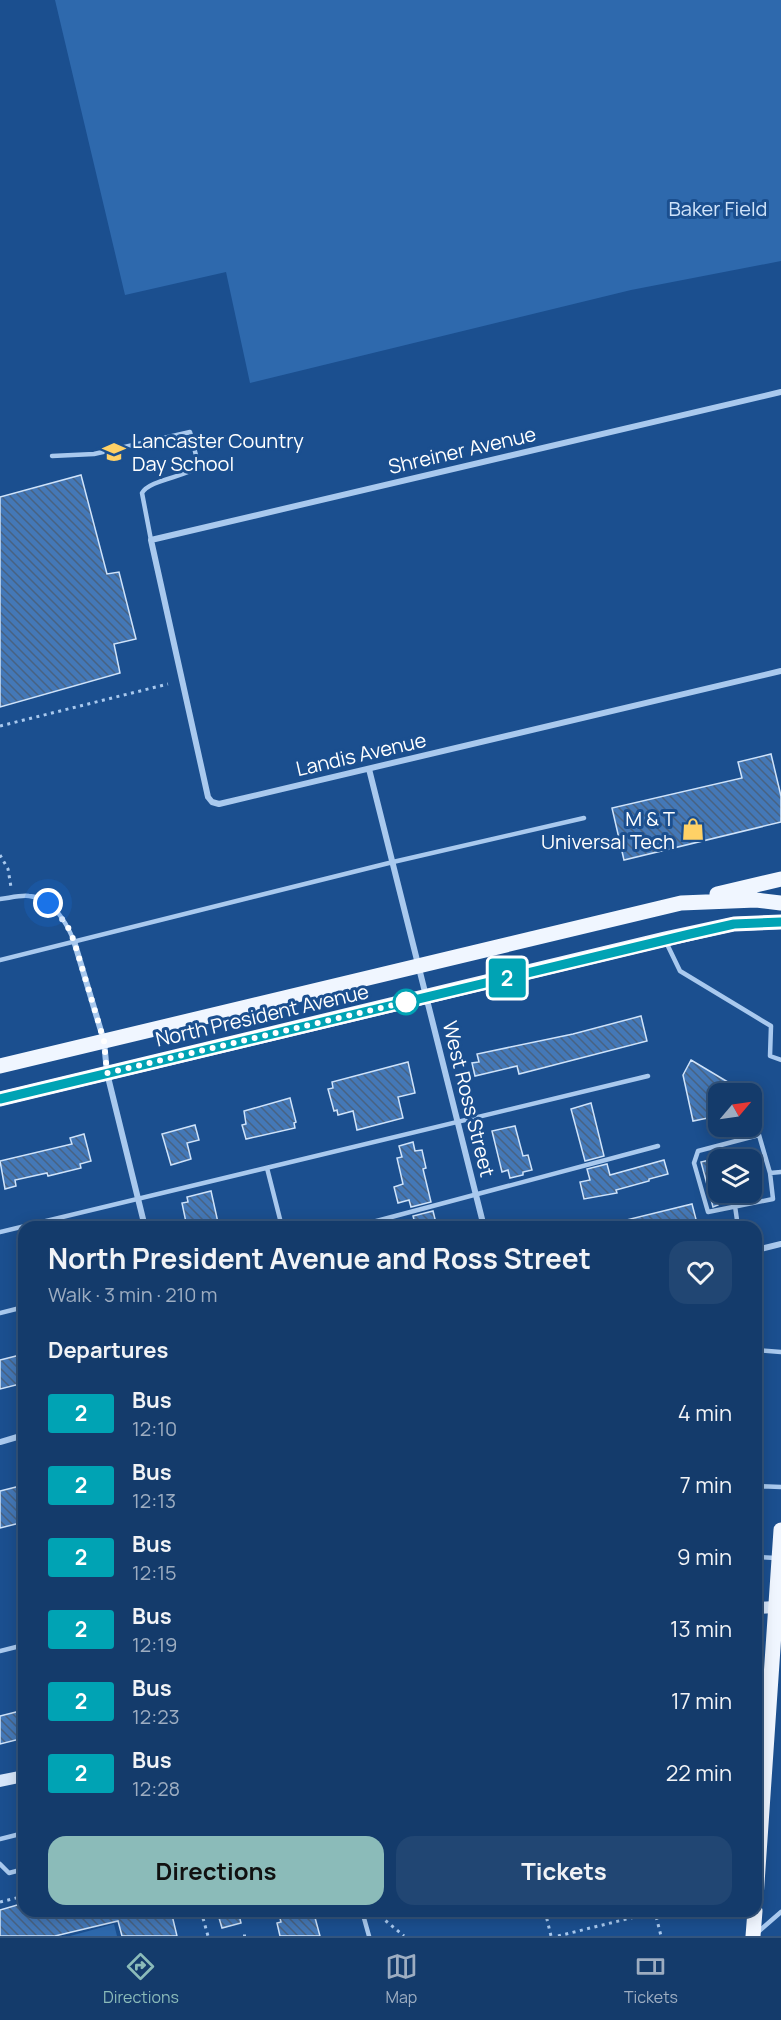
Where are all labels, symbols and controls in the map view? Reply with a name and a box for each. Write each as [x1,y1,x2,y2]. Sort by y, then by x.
park label: Baker Field [669,195,767,222]
street label: Shreiner Avenue [386,420,538,480]
place label: Lancaster Country Day School [132,427,304,477]
school or university icon: Lancaster Country Day School [101,439,127,465]
street label: Landis Avenue [293,726,429,782]
place label: M & T Universal Tech [541,805,675,855]
shop icon: M & T Universal Tech [680,816,706,842]
your location [33,888,63,918]
line badge: 2 [488,958,526,998]
text: 2 [501,964,513,992]
street label: North President Avenue [153,977,371,1053]
unlabelled marker [393,989,419,1015]
street label: West Ross Street [437,1018,501,1180]
north arrow [708,1083,762,1137]
map controls [708,1083,762,1203]
button: layers [708,1149,762,1203]
text: North President Avenue and Ross Street [48,1239,591,1277]
button: heart [669,1241,732,1304]
text: Walk · 3 min · 210 m [48,1281,218,1308]
text: Departures [48,1335,168,1365]
text: Bus [132,1385,172,1415]
text: 4 min [678,1398,732,1428]
text: 2 [75,1399,87,1427]
text: 12:10 [132,1415,177,1442]
text: Bus [132,1457,172,1487]
text: 7 min [680,1470,732,1500]
text: 2 [75,1471,87,1499]
text: 12:13 [132,1487,176,1514]
text: Bus [132,1529,172,1559]
text: 9 min [677,1542,732,1572]
text: 2 [75,1543,87,1571]
text: 12:15 [132,1559,177,1586]
text: Bus [132,1601,172,1631]
text: 13 min [670,1614,732,1644]
text: 2 [75,1615,87,1643]
text: 12:19 [132,1631,177,1658]
text: Bus [132,1673,172,1703]
text: 17 min [671,1686,732,1716]
text: 2 [75,1687,87,1715]
text: 12:23 [132,1703,180,1730]
text: Bus [132,1745,172,1775]
text: 22 min [666,1758,732,1788]
text: 2 [75,1759,87,1787]
text: 12:28 [132,1775,180,1802]
button: Directions [48,1836,384,1905]
button: Tickets [396,1836,732,1905]
tab: Directions [103,1950,179,2008]
tab: Map [385,1950,418,2008]
tab: Tickets [624,1950,678,2008]

